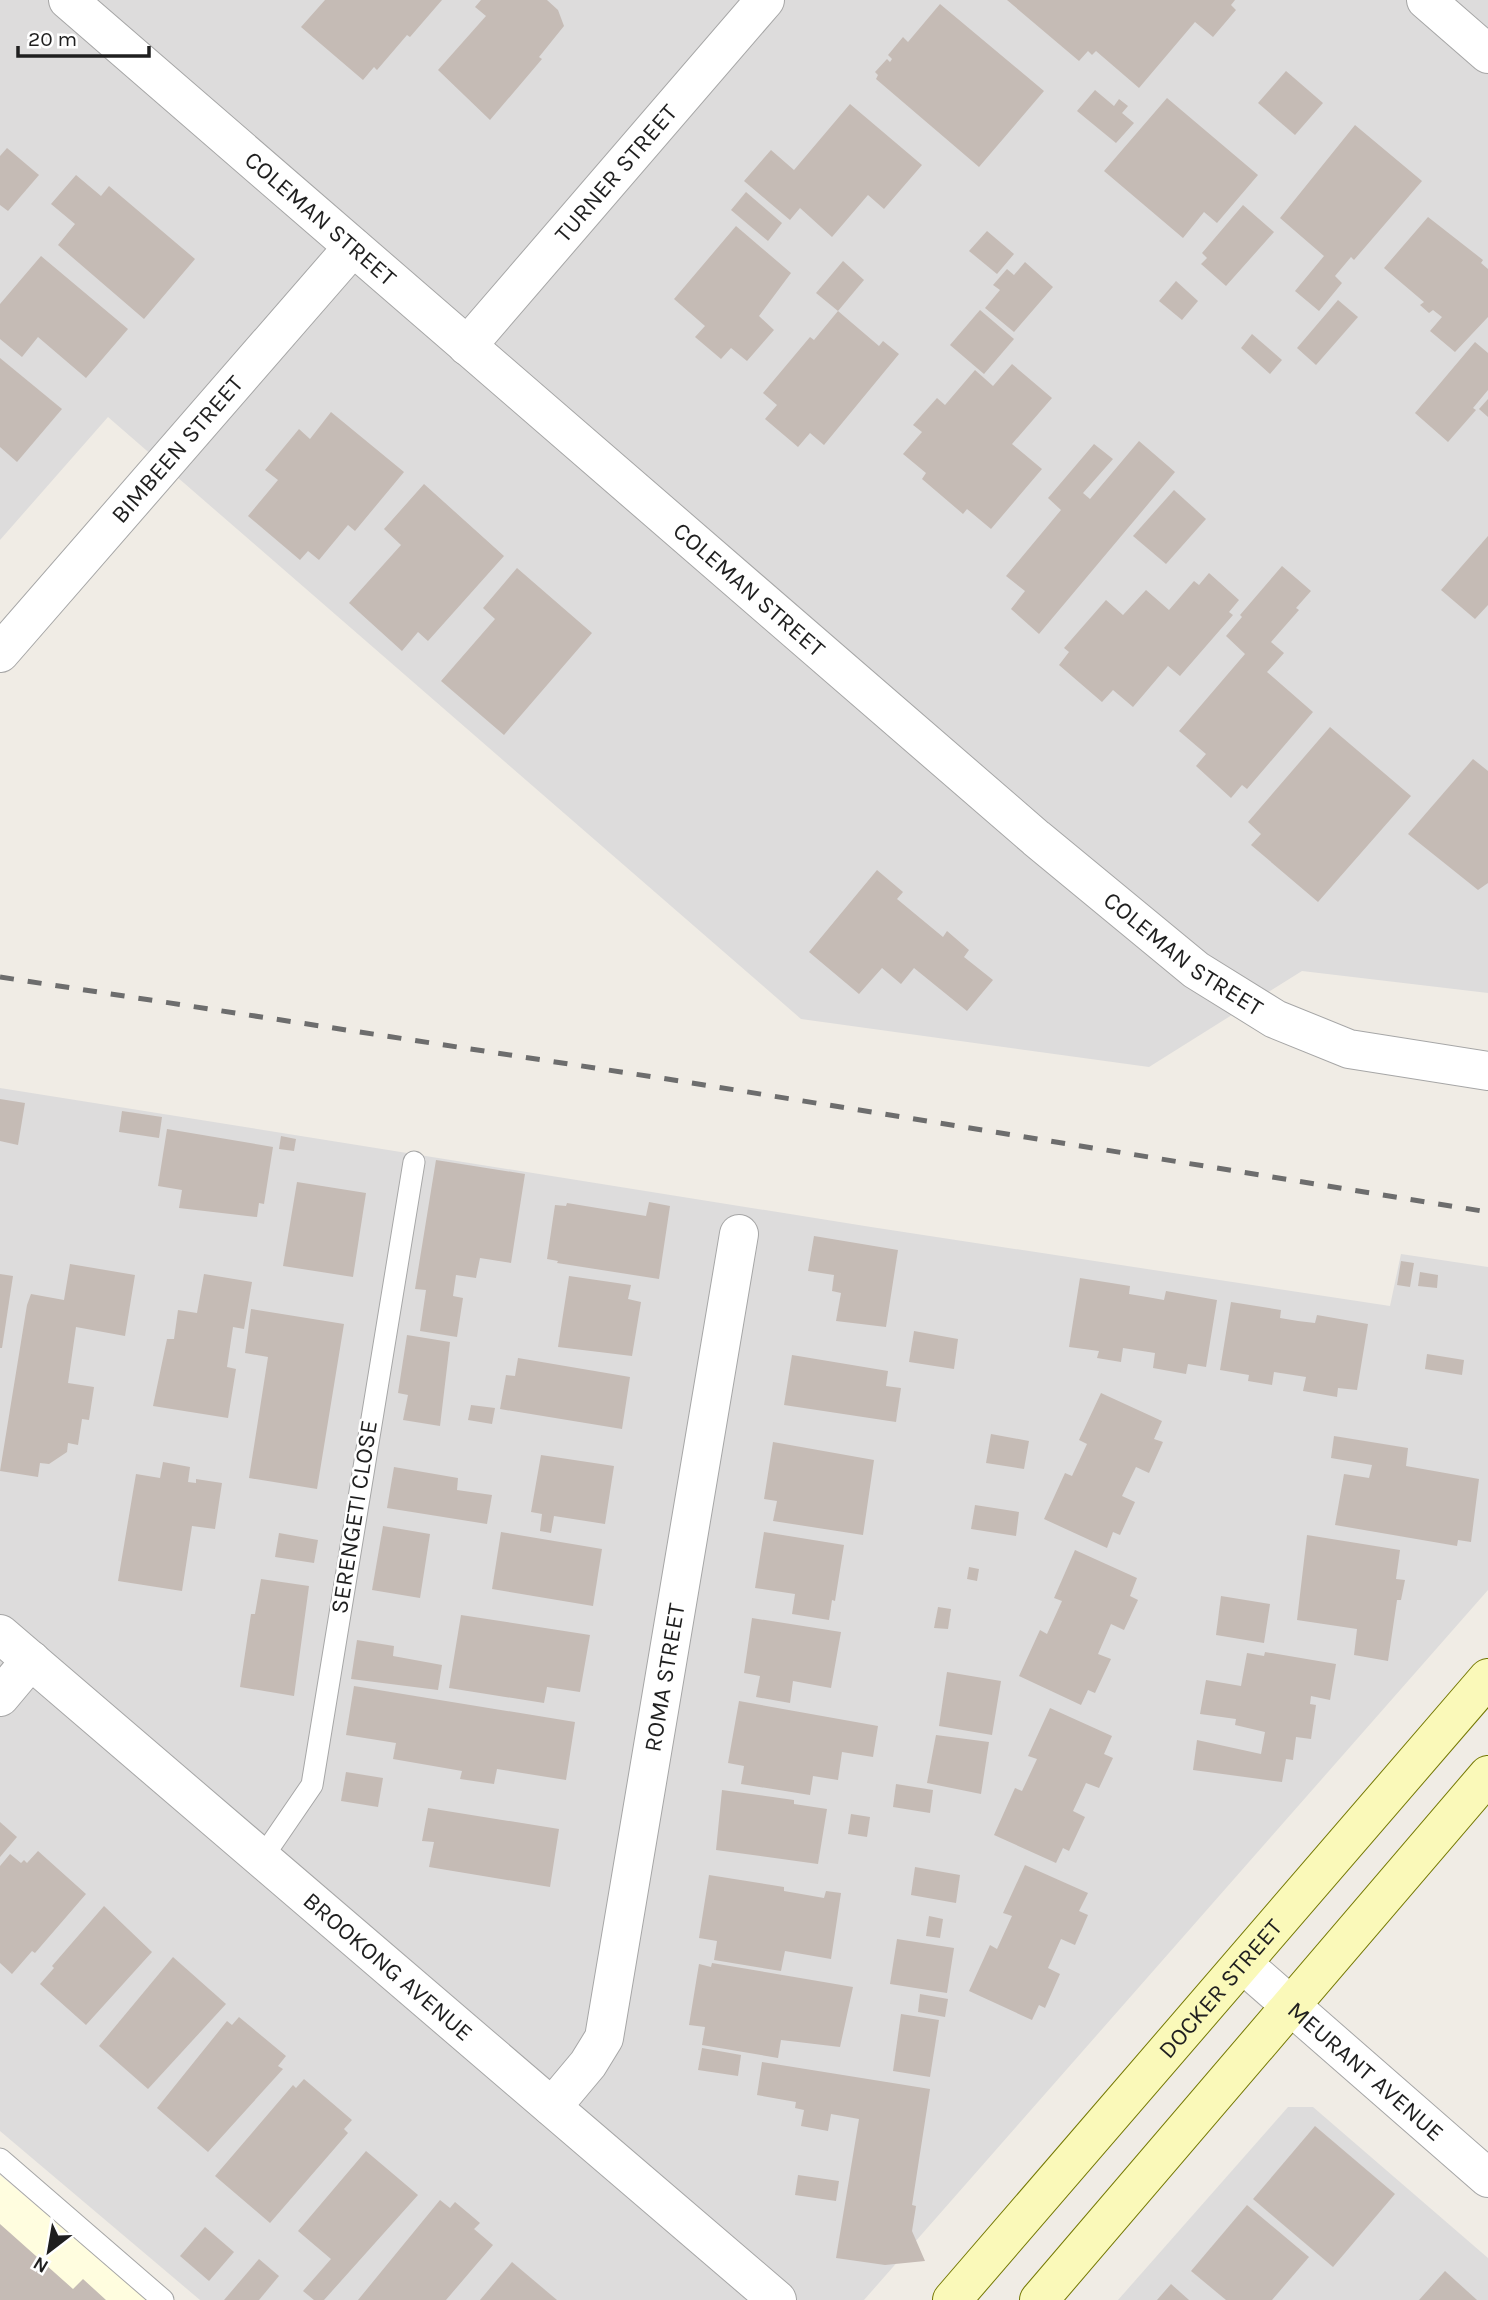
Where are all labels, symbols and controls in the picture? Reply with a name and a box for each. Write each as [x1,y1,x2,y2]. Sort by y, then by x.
scale bar [18,14,149,58]
text: 20 m [28,27,77,51]
street label: TURNER STREET [549,99,683,248]
street label: COLEMAN STREET [239,145,402,292]
street label: BIMBEEN STREET [105,370,249,529]
street label: COLEMAN STREET [668,516,831,663]
street label: COLEMAN STREET [1098,886,1268,1022]
street label: SERENGETI CLOSE [325,1418,383,1616]
street label: ROMA STREET [638,1601,691,1754]
street label: BROOKONG AVENUE [298,1886,478,2047]
street label: DOCKER STREET [1153,1913,1288,2064]
street label: MEURANT AVENUE [1282,1996,1450,2147]
north arrow [14,2216,84,2286]
text: N [29,2252,52,2278]

